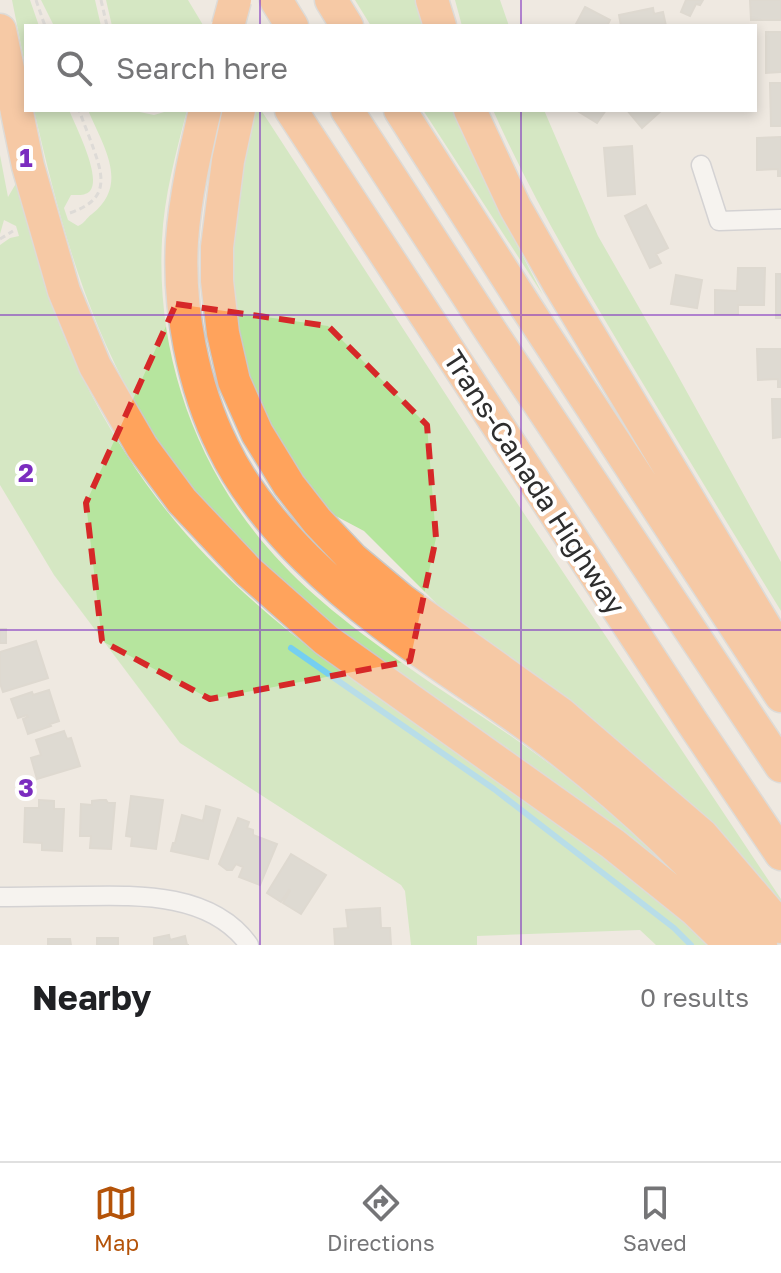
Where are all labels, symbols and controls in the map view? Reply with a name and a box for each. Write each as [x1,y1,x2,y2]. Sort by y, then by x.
search box [24,24,757,112]
icon: search [52,46,96,90]
text: Search here [116,50,288,86]
text: 1 [19,142,33,173]
street label: Trans-Canada Highway [437,344,633,620]
text: 2 [18,457,34,488]
text: 3 [18,772,34,803]
text: Nearby [32,977,152,1017]
text: 0 results [640,982,749,1013]
tab: Map [94,1181,139,1256]
tab: Directions [327,1181,435,1256]
tab: Saved [623,1181,687,1256]

